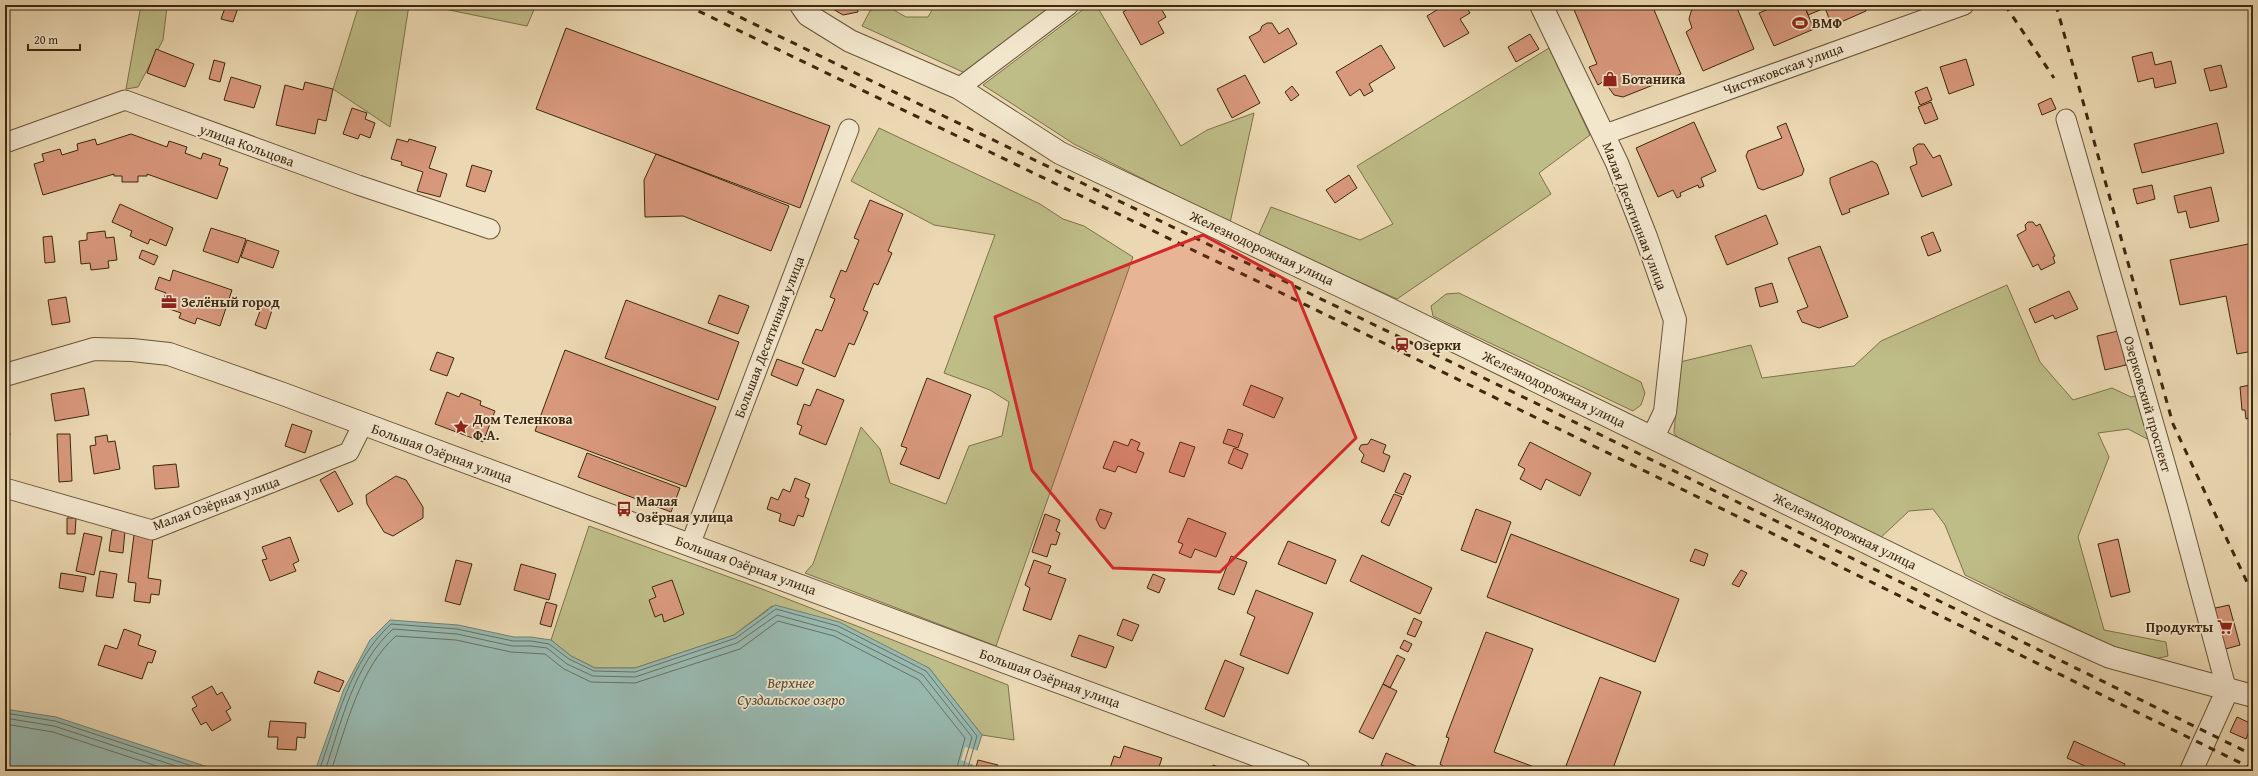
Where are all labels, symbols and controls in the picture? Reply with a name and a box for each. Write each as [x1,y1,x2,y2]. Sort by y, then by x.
place label: ВМФ [1812,13,1842,33]
sports icon: ВМФ [1791,14,1809,32]
scale bar [28,26,80,52]
text: 20 m [34,31,58,48]
street label: Чистяковская улица [1720,38,1846,100]
place label: Ботаника [1622,69,1686,89]
shop icon: Ботаника [1601,70,1619,88]
street label: улица Кольцова [196,118,297,172]
street label: Малая Десятинная улица [1598,139,1673,293]
street label: Железнодорожная улица [1186,205,1338,290]
street label: Большая Десятинная улица [729,253,809,421]
place label: Зелёный город [181,292,280,312]
office icon: Зелёный город [160,293,178,311]
street label: Озерковский проспект [2119,334,2177,475]
place label: Озерки [1414,335,1461,355]
station icon: Озерки [1393,336,1411,354]
street label: Железнодорожная улица [1478,345,1629,433]
place label: Дом Теленкова Ф.А. [472,409,573,445]
street label: Большая Озёрная улица [369,418,515,488]
place icon: Дом Теленкова Ф.А. [452,418,470,436]
street label: Малая Озёрная улица [150,471,283,535]
street label: Железнодорожная улица [1769,487,1920,575]
place label: Малая Озёрная улица [636,491,734,527]
bus stop icon: Малая Озёрная улица [615,500,633,518]
street label: Большая Озёрная улица [673,530,819,600]
place label: Продукты [2146,617,2213,637]
supermarket icon: Продукты [2216,618,2234,636]
street label: Большая Озёрная улица [977,643,1123,713]
water label: Верхнее Суздальское озеро [737,672,845,710]

